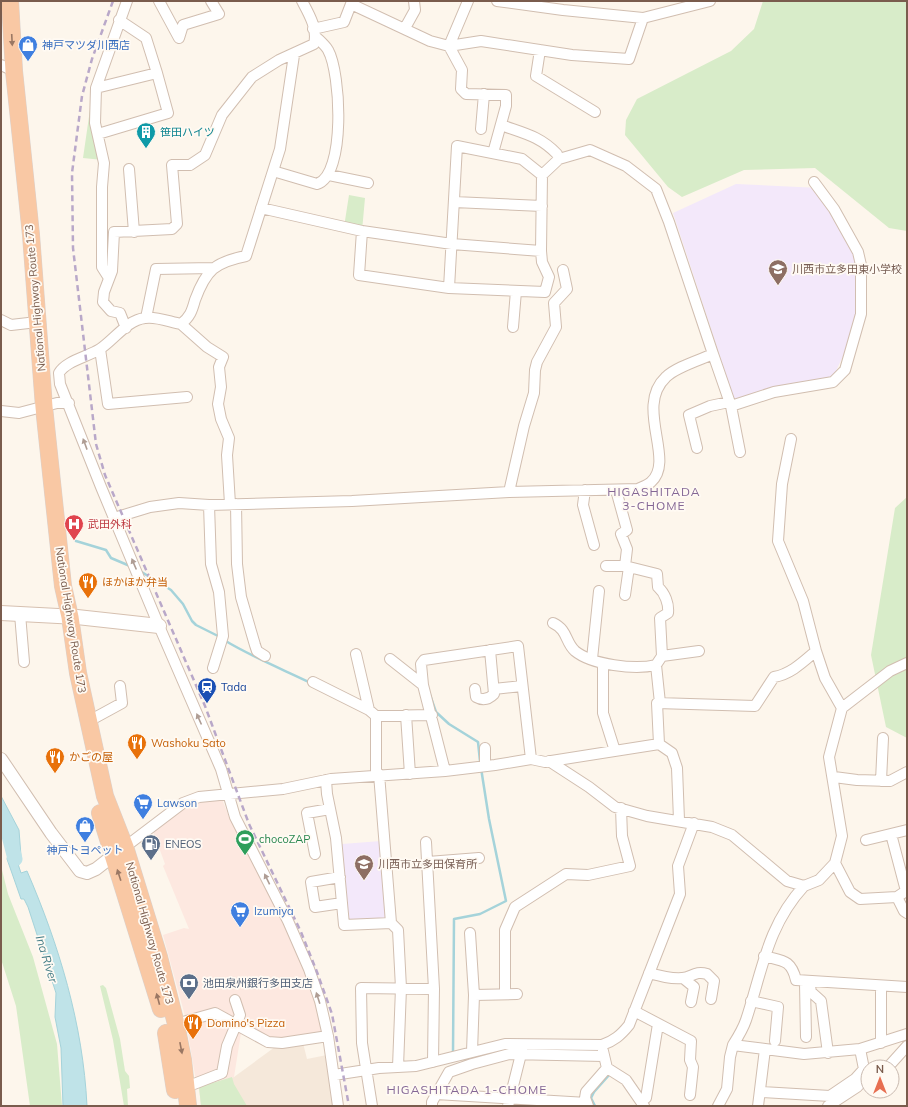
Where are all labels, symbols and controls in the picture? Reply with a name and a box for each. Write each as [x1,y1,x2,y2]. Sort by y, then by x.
one-way arrow [9,34,16,46]
shop icon: 神戸マツダ川西店 [17,34,39,62]
place label: 神戸マツダ川西店 [42,38,130,52]
building icon: 笹田ハイツ [135,121,157,149]
place label: 笹田ハイツ [160,125,215,139]
street label: National Highway Route 173 [22,224,48,372]
school or university icon: 川西市立多田東小学校 [767,258,789,286]
place label: 川西市立多田東小学校 [792,262,902,276]
one-way arrow [81,437,87,449]
district label: HIGASHITADA 3-CHOME [607,484,701,513]
hospital icon: 武田外科 [63,513,85,541]
place label: 武田外科 [88,517,132,531]
street label: National Highway Route 173 [53,546,89,694]
one-way arrow [131,559,137,570]
restaurant icon: ほかほか弁当 [77,571,99,599]
place label: ほかほか弁当 [102,575,168,589]
station icon: Tada [196,676,218,704]
place label: Tada [221,680,247,694]
one-way arrow [196,713,203,725]
restaurant icon: Washoku Sato [126,732,148,760]
place label: Washoku Sato [151,736,226,750]
restaurant icon: かごの屋 [44,746,66,774]
place label: かごの屋 [69,750,113,764]
supermarket icon: Lawson [132,792,154,820]
place label: Lawson [157,796,197,810]
shop icon: 神戸トヨペット [74,815,96,843]
sports icon: chocoZAP [234,828,256,856]
place label: chocoZAP [259,832,310,846]
fuel station icon: ENEOS [140,833,162,861]
place label: ENEOS [165,837,202,851]
place label: 神戸トヨペット [47,843,124,857]
school or university icon: 川西市立多田保育所 [353,853,375,881]
place label: 川西市立多田保育所 [378,857,478,871]
street label: National Highway Route 173 [123,860,177,1006]
one-way arrow [116,868,122,880]
one-way arrow [264,873,270,884]
supermarket icon: Izumiya [229,900,251,928]
place label: Izumiya [254,904,294,918]
water label: Ina River [33,933,61,985]
bank icon: 池田泉州銀行多田支店 [178,972,200,1000]
place label: 池田泉州銀行多田支店 [203,976,313,990]
one-way arrow [315,992,321,1004]
one-way arrow [155,993,161,1005]
restaurant icon: Domino's Pizza [182,1012,204,1040]
place label: Domino's Pizza [207,1016,285,1030]
one-way arrow [178,1041,184,1054]
north arrow [860,1059,900,1099]
text: N [876,1062,884,1076]
district label: HIGASHITADA 1-CHOME [387,1082,547,1097]

